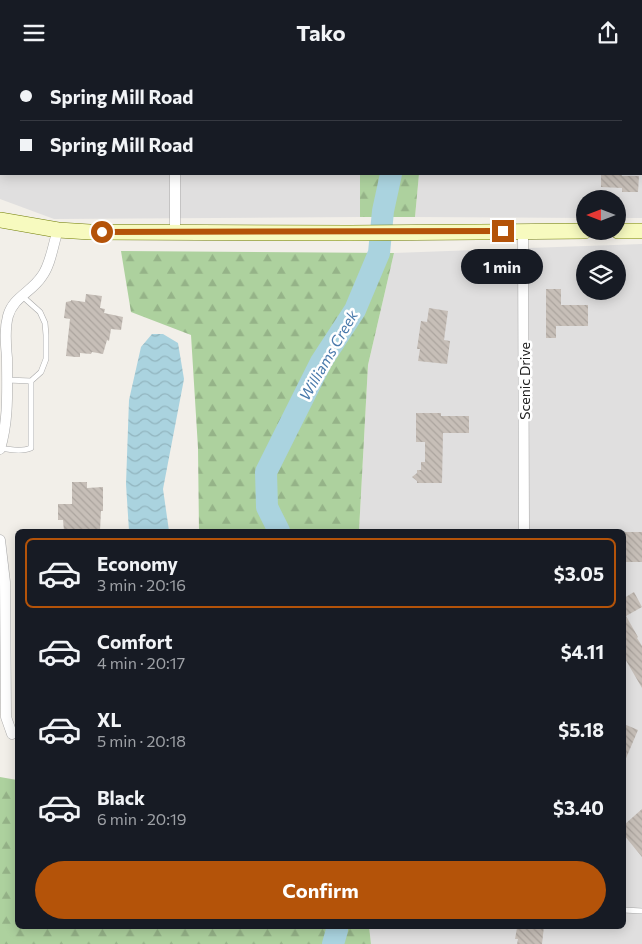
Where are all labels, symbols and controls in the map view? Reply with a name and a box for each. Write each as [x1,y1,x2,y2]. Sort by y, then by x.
icon: menu [20,19,48,47]
text: Tako [296,19,346,46]
icon: share [594,19,622,47]
text: Spring Mill Road [50,85,193,108]
text: Spring Mill Road [50,133,193,156]
north arrow [576,190,626,240]
map controls [576,190,626,300]
route end [492,220,514,242]
route start [91,221,113,243]
callout: 1 min [462,249,544,283]
button: layers [576,250,626,300]
text: 1 min [483,257,521,276]
water label: Williams Creek [295,306,362,403]
street label: Scenic Drive [516,342,533,420]
icon: car [37,551,82,596]
text: Economy [97,552,178,575]
text: $3.05 [554,562,604,585]
text: 3 min · 20:16 [97,575,186,594]
icon: car [37,629,82,674]
text: Comfort [97,630,173,653]
text: $4.11 [561,640,604,663]
text: 4 min · 20:17 [97,653,185,672]
icon: car [37,707,82,752]
text: XL [97,708,122,731]
text: $5.18 [558,718,604,741]
text: 5 min · 20:18 [97,731,186,750]
icon: car [37,785,82,830]
text: Black [97,786,145,809]
text: $3.40 [553,796,604,819]
text: 6 min · 20:19 [97,809,187,828]
button: Confirm [35,861,606,919]

